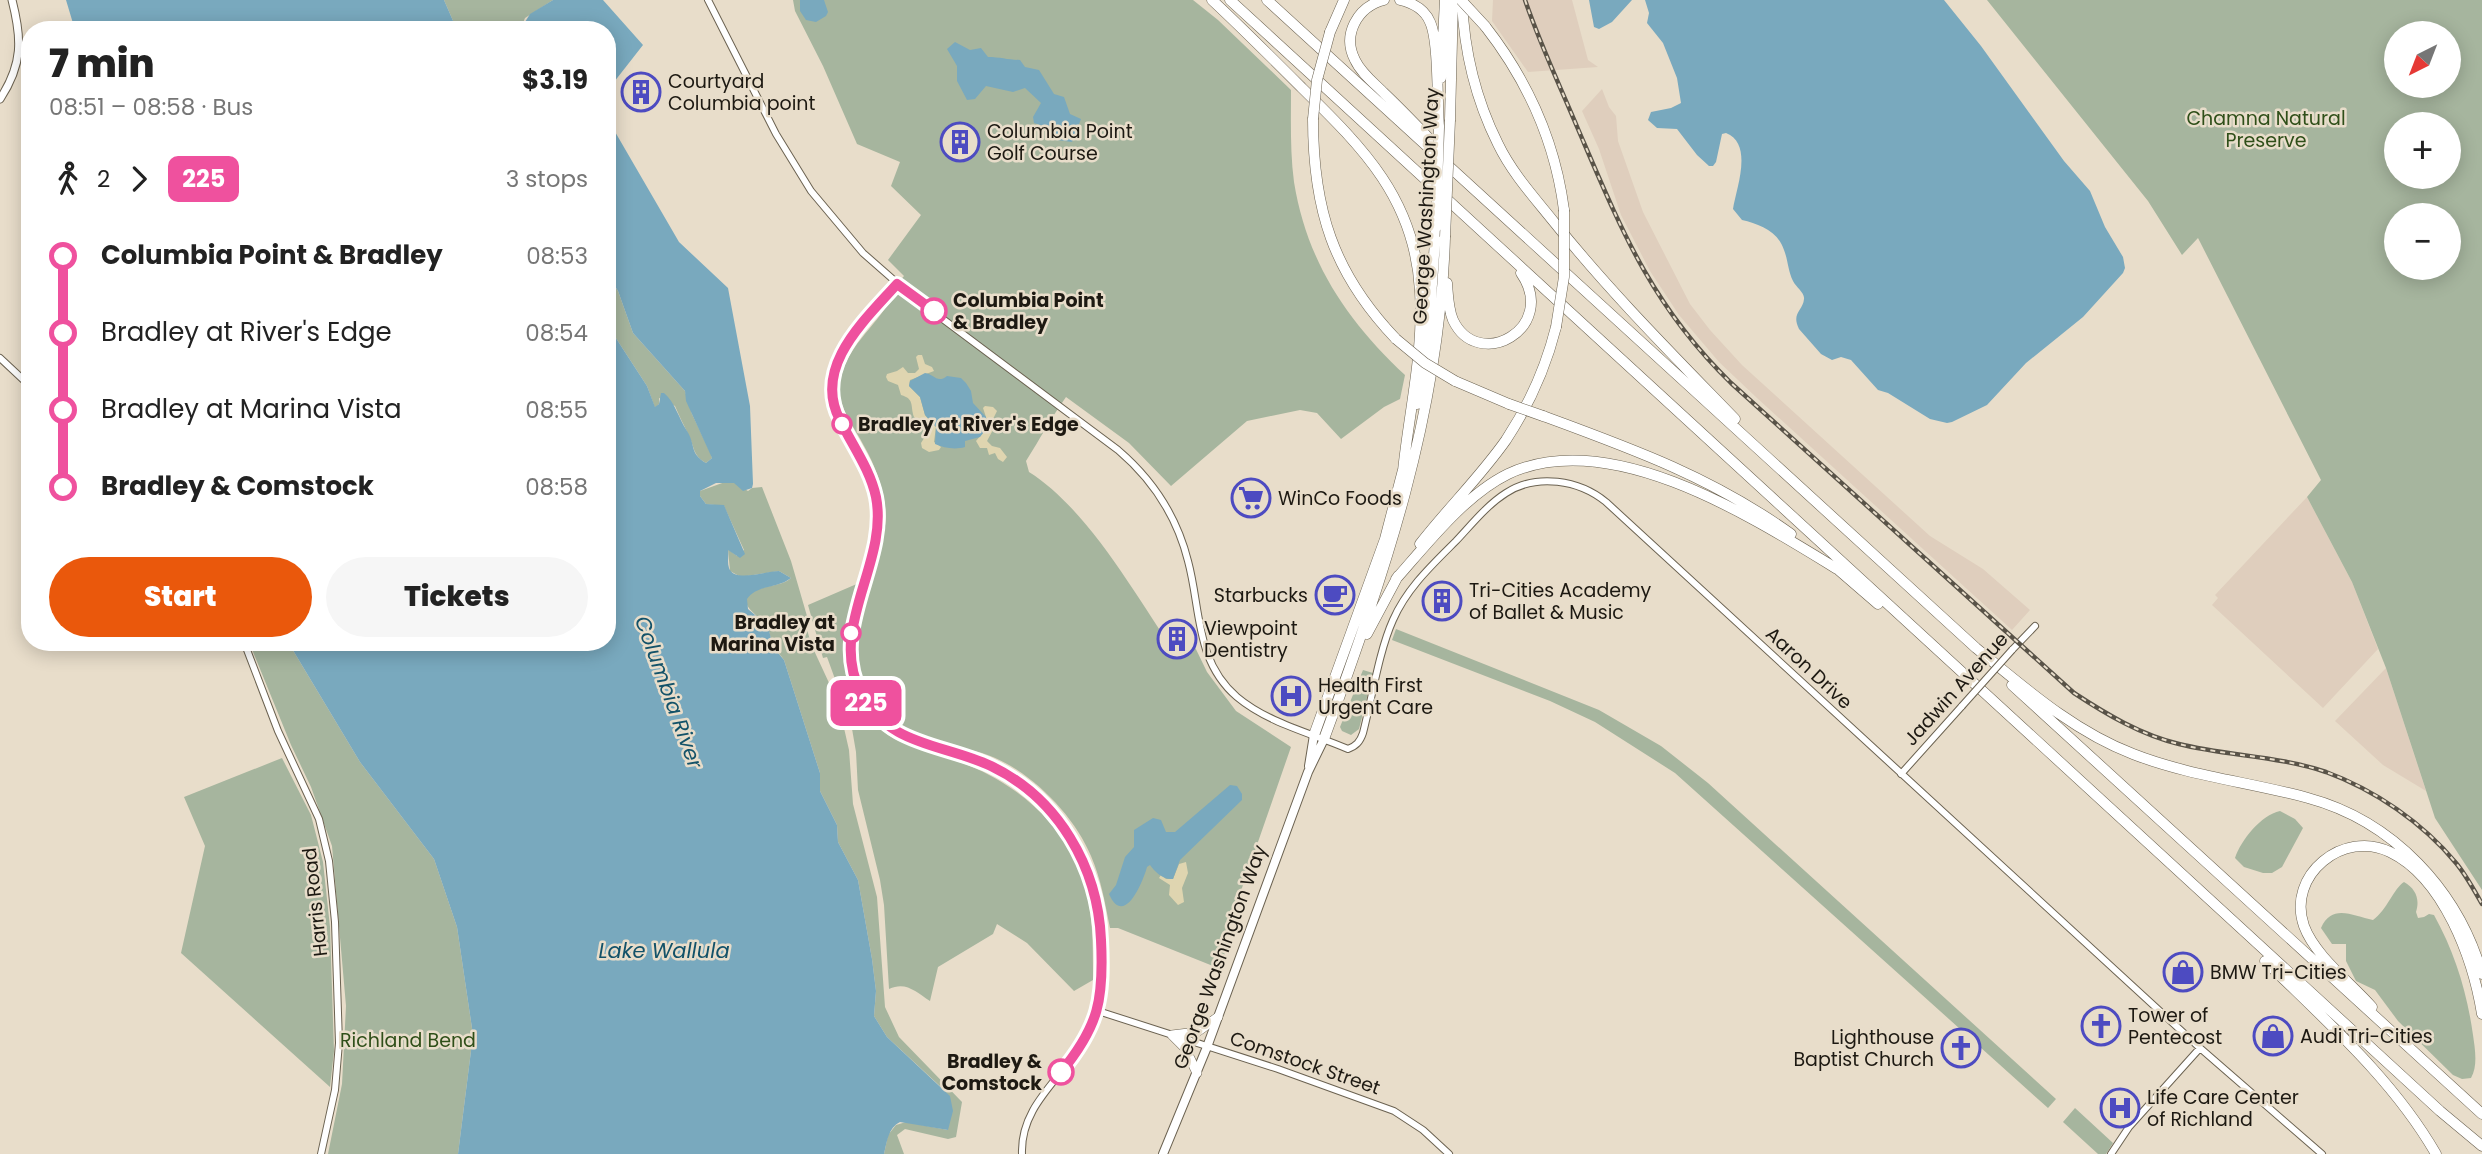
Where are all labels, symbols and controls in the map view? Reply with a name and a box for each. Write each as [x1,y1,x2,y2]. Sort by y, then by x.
north arrow [2384,21,2460,98]
map controls [2384,21,2461,280]
text: 7 min [49,37,154,90]
text: $3.19 [522,62,588,98]
place label: Courtyard Columbia point [668,68,816,117]
building icon: Courtyard Columbia point [620,71,662,113]
street label: George Washington Way [1406,87,1446,325]
text: 08:51 – 08:58 · Bus [49,91,253,123]
park label: Chamna Natural Preserve [2186,105,2346,154]
button: + [2384,112,2461,189]
place label: Columbia Point Golf Course [987,118,1133,167]
building icon: Columbia Point Golf Course [939,121,981,163]
icon: walk [49,160,87,198]
icon: forward [120,160,158,198]
text: 225 [182,162,225,195]
text: 2 [97,163,110,195]
text: 3 stops [506,163,588,195]
button: − [2384,203,2461,280]
text: Columbia Point & Bradley [101,237,443,273]
text: 08:53 [526,240,588,272]
place label: Columbia Point & Bradley [953,287,1104,336]
marker: Columbia Point & Bradley [921,298,947,324]
text: Bradley at River's Edge [101,314,392,350]
text: 08:54 [525,317,588,349]
text: Bradley at Marina Vista [101,391,402,427]
text: 08:55 [525,394,588,426]
place label: Bradley at River's Edge [858,411,1079,438]
marker: Bradley at River's Edge [832,414,852,434]
text: Bradley & Comstock [101,468,374,504]
text: 08:58 [525,471,588,503]
supermarket icon: WinCo Foods [1230,477,1272,519]
place label: WinCo Foods [1278,485,1402,512]
button: Start [49,557,312,637]
button: Tickets [326,557,588,637]
cafe icon: Starbucks [1314,574,1356,616]
place label: Tri-Cities Academy of Ballet & Music [1469,577,1652,626]
building icon: Tri-Cities Academy of Ballet & Music [1421,580,1463,622]
place label: Starbucks [1214,582,1308,609]
place label: Bradley at Marina Vista [710,609,835,658]
water label: Columbia River [628,612,710,773]
place label: Viewpoint Dentistry [1204,615,1298,664]
building icon: Viewpoint Dentistry [1156,618,1198,660]
street label: Aaron Drive [1760,621,1858,715]
marker: Bradley at Marina Vista [841,623,861,643]
street label: Jadwin Avenue [1898,626,2014,752]
place label: Health First Urgent Care [1318,672,1433,721]
hospital icon: Health First Urgent Care [1270,675,1312,717]
line badge: 225 [826,680,906,726]
text: 225 [844,686,888,719]
street label: George Washington Way [1167,841,1273,1073]
street label: Harris Road [296,846,334,958]
water label: Lake Wallula [598,936,730,965]
shop icon: BMW Tri-Cities [2162,951,2204,993]
place label: BMW Tri-Cities [2210,959,2347,986]
place label: Tower of Pentecost [2128,1002,2222,1051]
church icon: Tower of Pentecost [2080,1005,2122,1047]
shop icon: Audi Tri-Cities [2252,1015,2294,1057]
place label: Audi Tri-Cities [2300,1023,2433,1050]
place label: Lighthouse Baptist Church [1793,1024,1934,1073]
street label: Comstock Street [1226,1025,1384,1101]
park label: Richland Bend [340,1027,476,1054]
church icon: Lighthouse Baptist Church [1940,1027,1982,1069]
place label: Bradley & Comstock [942,1048,1043,1097]
marker: Bradley & Comstock [1048,1059,1074,1085]
place label: Life Care Center of Richland [2147,1084,2299,1133]
hospital icon: Life Care Center of Richland [2099,1087,2141,1129]

